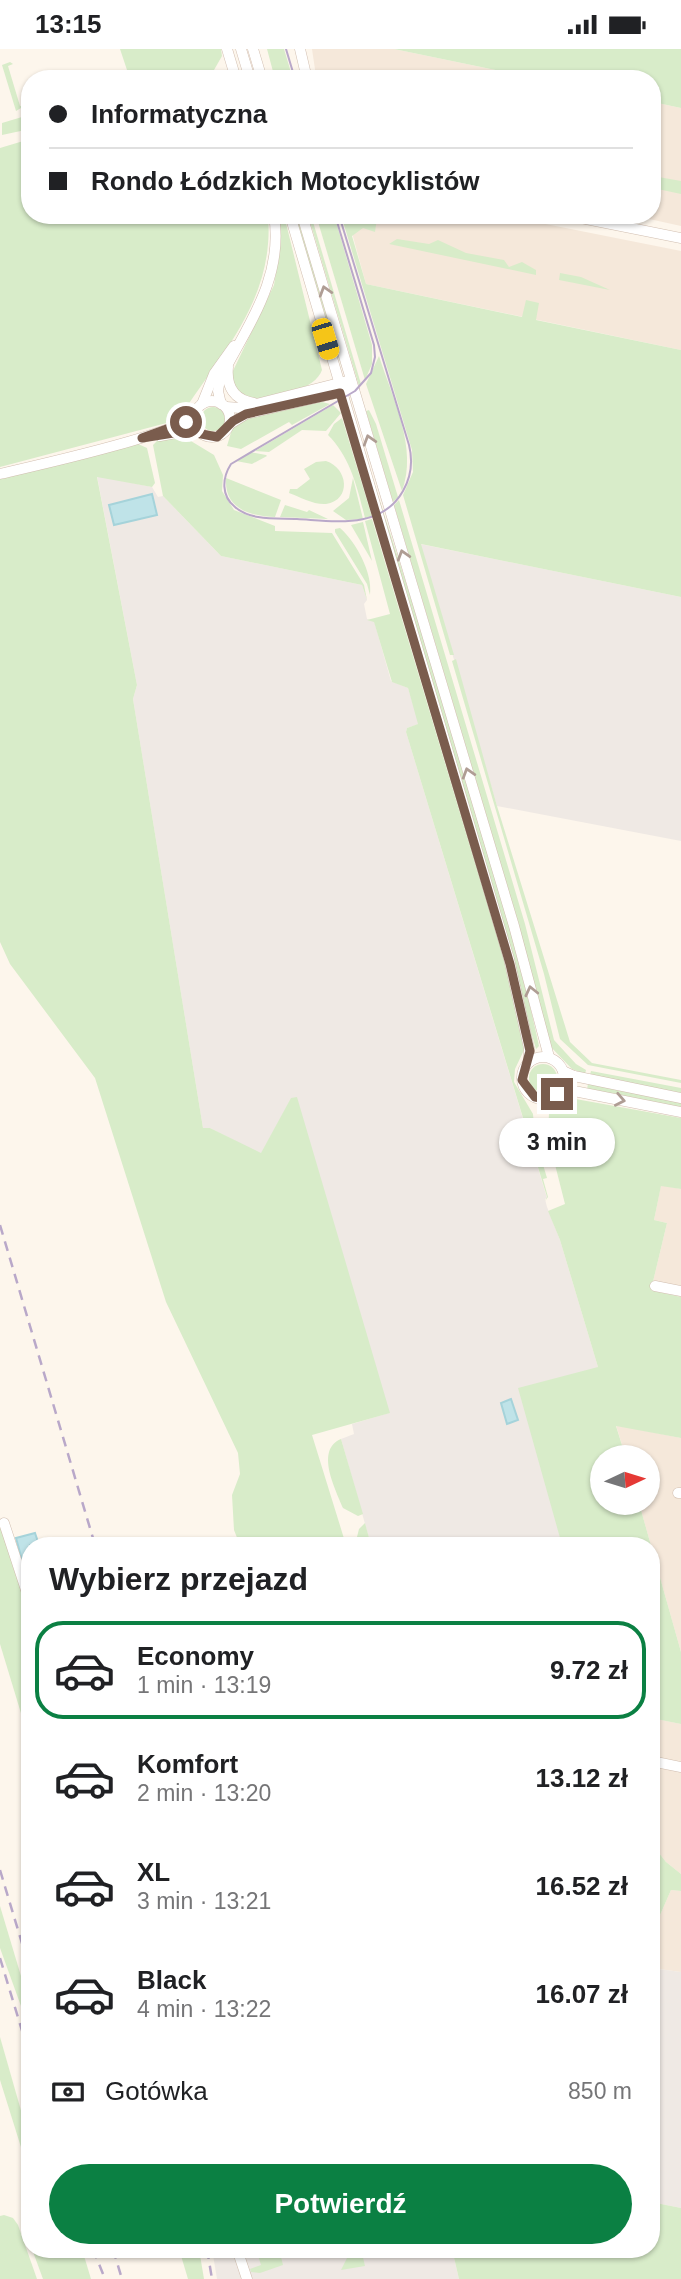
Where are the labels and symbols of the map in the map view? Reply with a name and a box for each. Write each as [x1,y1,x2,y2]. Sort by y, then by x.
one-way arrow [318,285,333,297]
car [309,316,342,362]
route start [170,406,202,438]
one-way arrow [363,435,378,447]
one-way arrow [397,549,412,561]
one-way arrow [462,767,477,779]
one-way arrow [525,986,540,998]
route end [541,1078,573,1110]
one-way arrow [614,1092,626,1107]
callout: 3 min [499,1119,615,1167]
north arrow [590,1445,660,1515]

